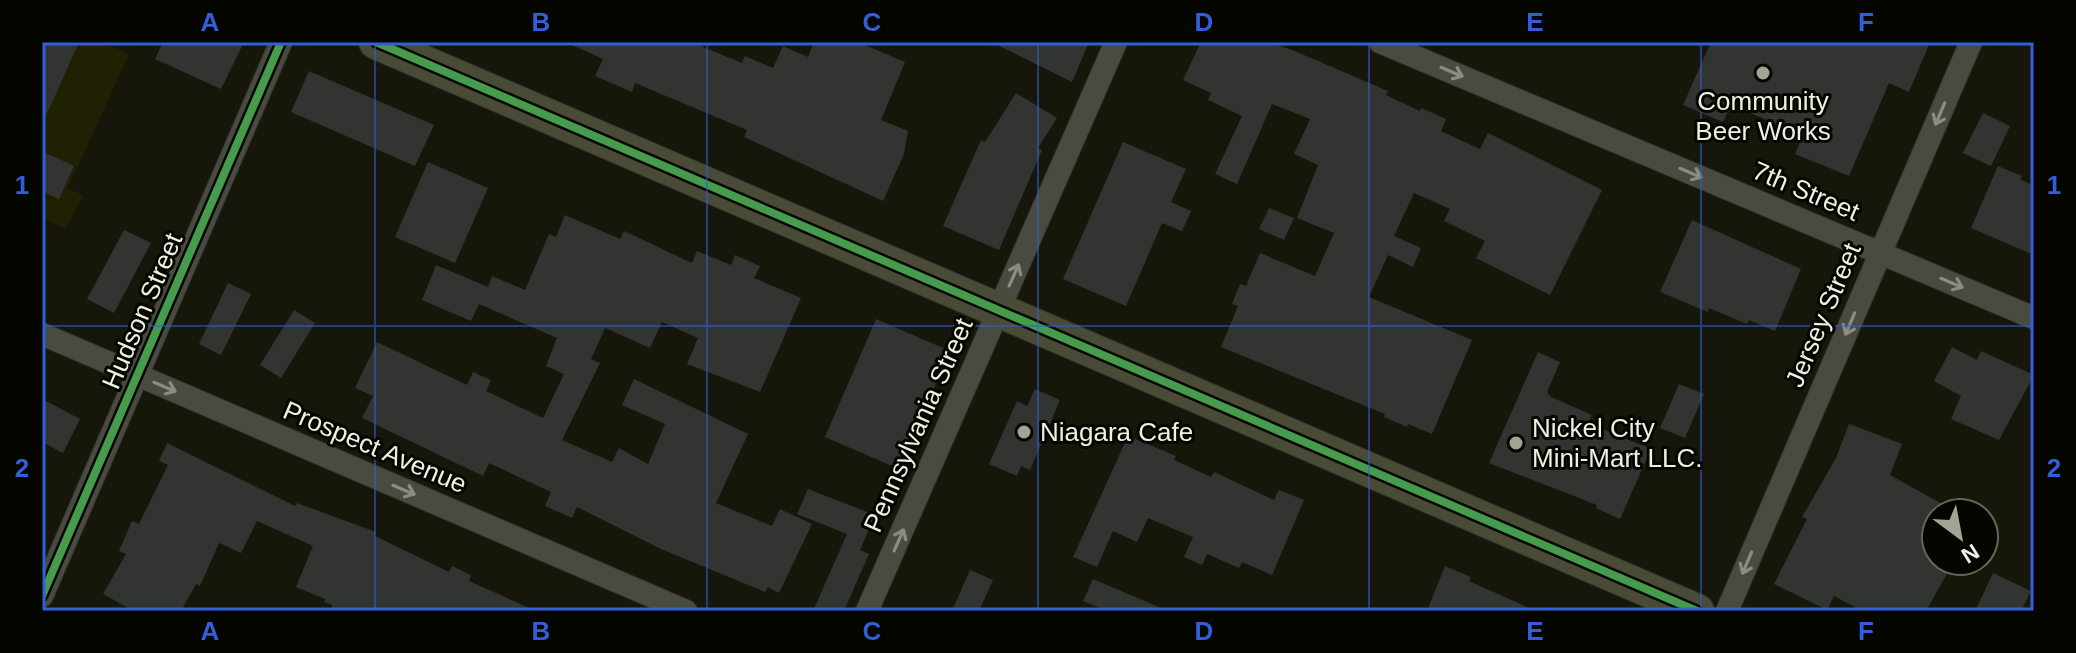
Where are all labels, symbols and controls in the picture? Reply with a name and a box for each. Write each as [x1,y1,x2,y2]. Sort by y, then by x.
text: A [201,7,220,37]
text: B [532,7,550,37]
text: C [863,7,882,37]
text: D [1195,7,1213,37]
text: E [1526,7,1544,37]
text: F [1858,7,1874,37]
marker: Community Beer Works [1754,64,1772,82]
one-way arrow [1439,66,1464,81]
place label: Community Beer Works [1695,86,1831,146]
one-way arrow [1932,101,1947,126]
street label: 7th Street [1748,155,1864,227]
one-way arrow [1679,167,1703,182]
text: 1 [15,170,29,200]
text: 1 [2047,170,2061,200]
street label: Hudson Street [96,228,189,393]
street label: Jersey Street [1779,238,1867,391]
one-way arrow [1007,264,1022,288]
one-way arrow [1939,277,1964,292]
one-way arrow [1841,311,1856,336]
street label: Pennsylvania Street [857,313,979,537]
one-way arrow [152,380,177,395]
street label: Prospect Avenue [279,395,471,499]
place label: Nickel City Mini-Mart LLC. [1532,413,1702,473]
place label: Niagara Cafe [1040,417,1193,447]
marker: Niagara Cafe [1015,423,1033,441]
marker: Nickel City Mini-Mart LLC. [1507,434,1525,452]
text: 2 [15,453,29,483]
text: 2 [2047,453,2061,483]
one-way arrow [391,483,416,498]
north arrow [1920,497,2000,577]
one-way arrow [892,528,907,552]
text: N [1957,539,1984,568]
one-way arrow [1739,550,1754,575]
text: A [201,616,220,646]
text: B [532,616,550,646]
text: C [863,616,882,646]
text: D [1195,616,1213,646]
text: E [1526,616,1544,646]
text: F [1858,616,1874,646]

